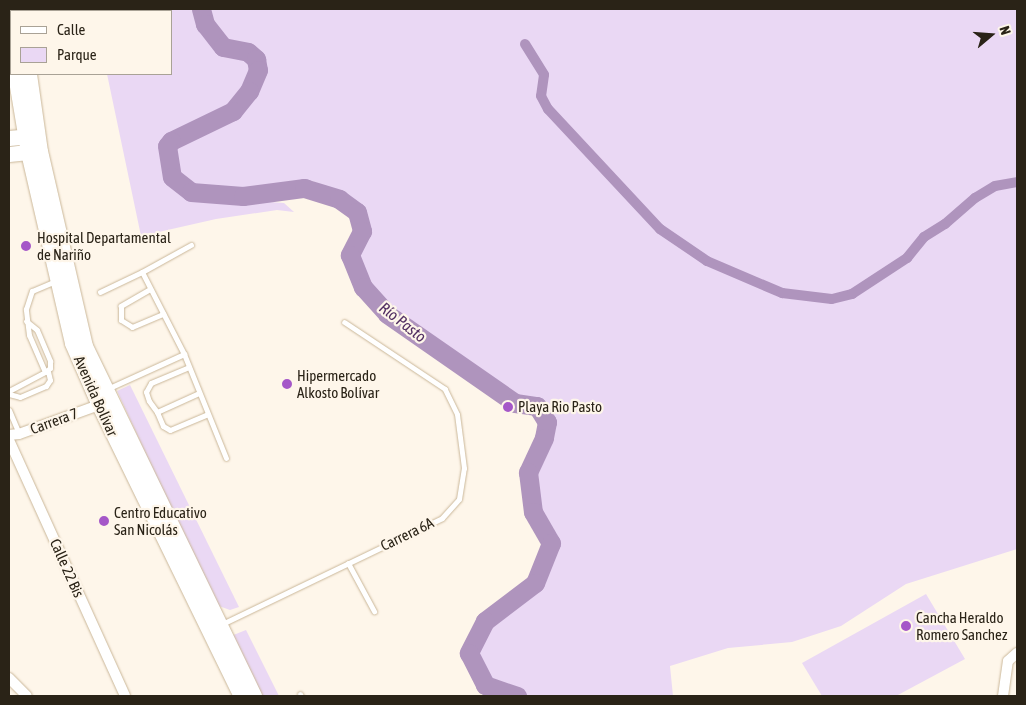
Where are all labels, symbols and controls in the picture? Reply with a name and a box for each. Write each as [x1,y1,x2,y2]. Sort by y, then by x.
legend [10,10,172,75]
north arrow [966,10,1016,60]
text: Calle [57,21,85,38]
text: N [996,24,1014,37]
text: Parque [57,46,97,63]
place label: Hospital Departamental de Nariño [37,228,171,263]
marker: Hospital Departamental de Nariño [19,239,33,253]
water label: Río Pasto [376,298,430,346]
street label: Avenida Bolívar [70,353,122,439]
place label: Hipermercado Alkosto Bolívar [297,366,379,401]
marker: Hipermercado Alkosto Bolívar [281,378,293,390]
place label: Playa Rio Pasto [518,398,602,416]
marker: Playa Rio Pasto [502,401,514,413]
street label: Carrera 7 [28,404,80,438]
place label: Centro Educativo San Nicolás [114,503,207,538]
street label: Carrera 6A [377,513,437,555]
marker: Centro Educativo San Nicolás [98,515,110,527]
street label: Calle 22 Bis [46,536,88,600]
place label: Cancha Heraldo Romero Sanchez [916,608,1007,643]
marker: Cancha Heraldo Romero Sanchez [900,620,912,632]

